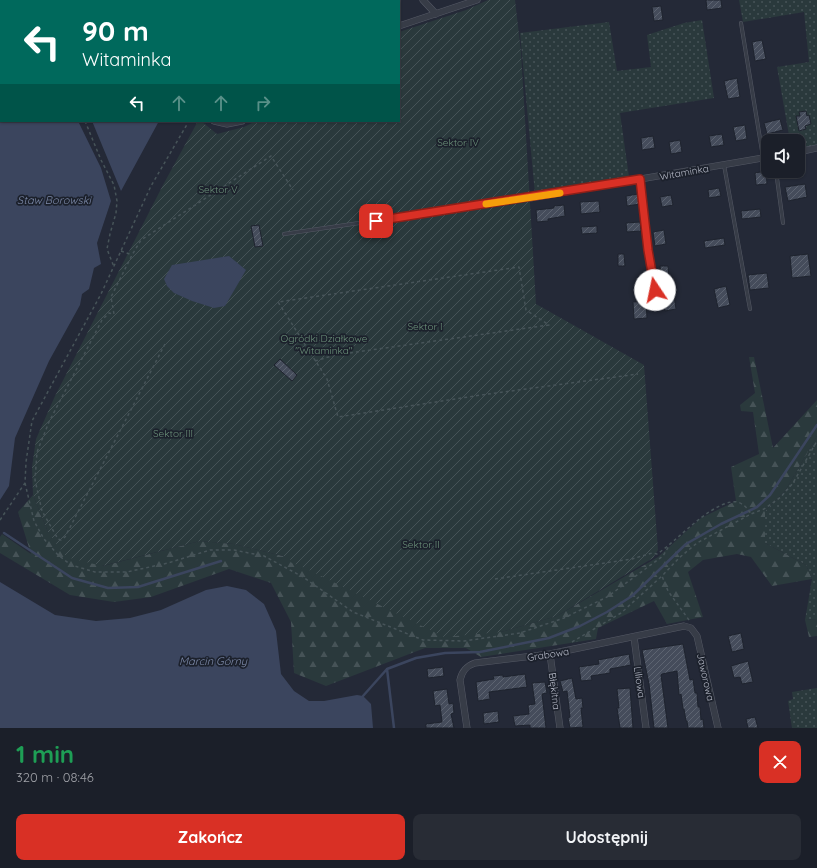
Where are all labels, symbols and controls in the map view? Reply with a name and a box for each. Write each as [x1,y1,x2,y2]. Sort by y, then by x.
text: 90 m [82,13,149,48]
icon: left [16,16,68,68]
text: Witaminka [82,48,171,71]
icon: left [126,92,148,114]
icon: ahead [168,92,190,114]
icon: ahead [210,92,232,114]
icon: right [252,92,274,114]
map controls [761,134,805,178]
button: sound [761,134,805,178]
park label: Sektor IV [437,136,479,149]
street label: Witaminka [658,162,710,183]
park label: Sektor V [198,183,238,196]
water label: Staw Borowski [17,193,93,207]
pin [359,204,393,238]
icon: arrive [365,210,387,232]
position arrow [634,269,676,311]
park label: Sektor I [407,320,443,333]
park label: Ogródki Działkowe "Witaminka" [281,332,368,357]
park label: Sektor III [153,427,193,440]
park label: Sektor II [402,538,440,551]
street label: Grabowa [526,645,570,664]
street label: Jaworowa [694,652,717,702]
water label: Marcin Górny [179,654,248,668]
street label: Liliowa [631,666,648,699]
street label: Błękitna [546,672,563,710]
text: 1 min [16,739,74,769]
button: close [759,741,801,783]
text: 320 m · 08:46 [16,769,94,785]
button: Zakończ [16,814,405,860]
button: Udostępnij [413,814,801,860]

